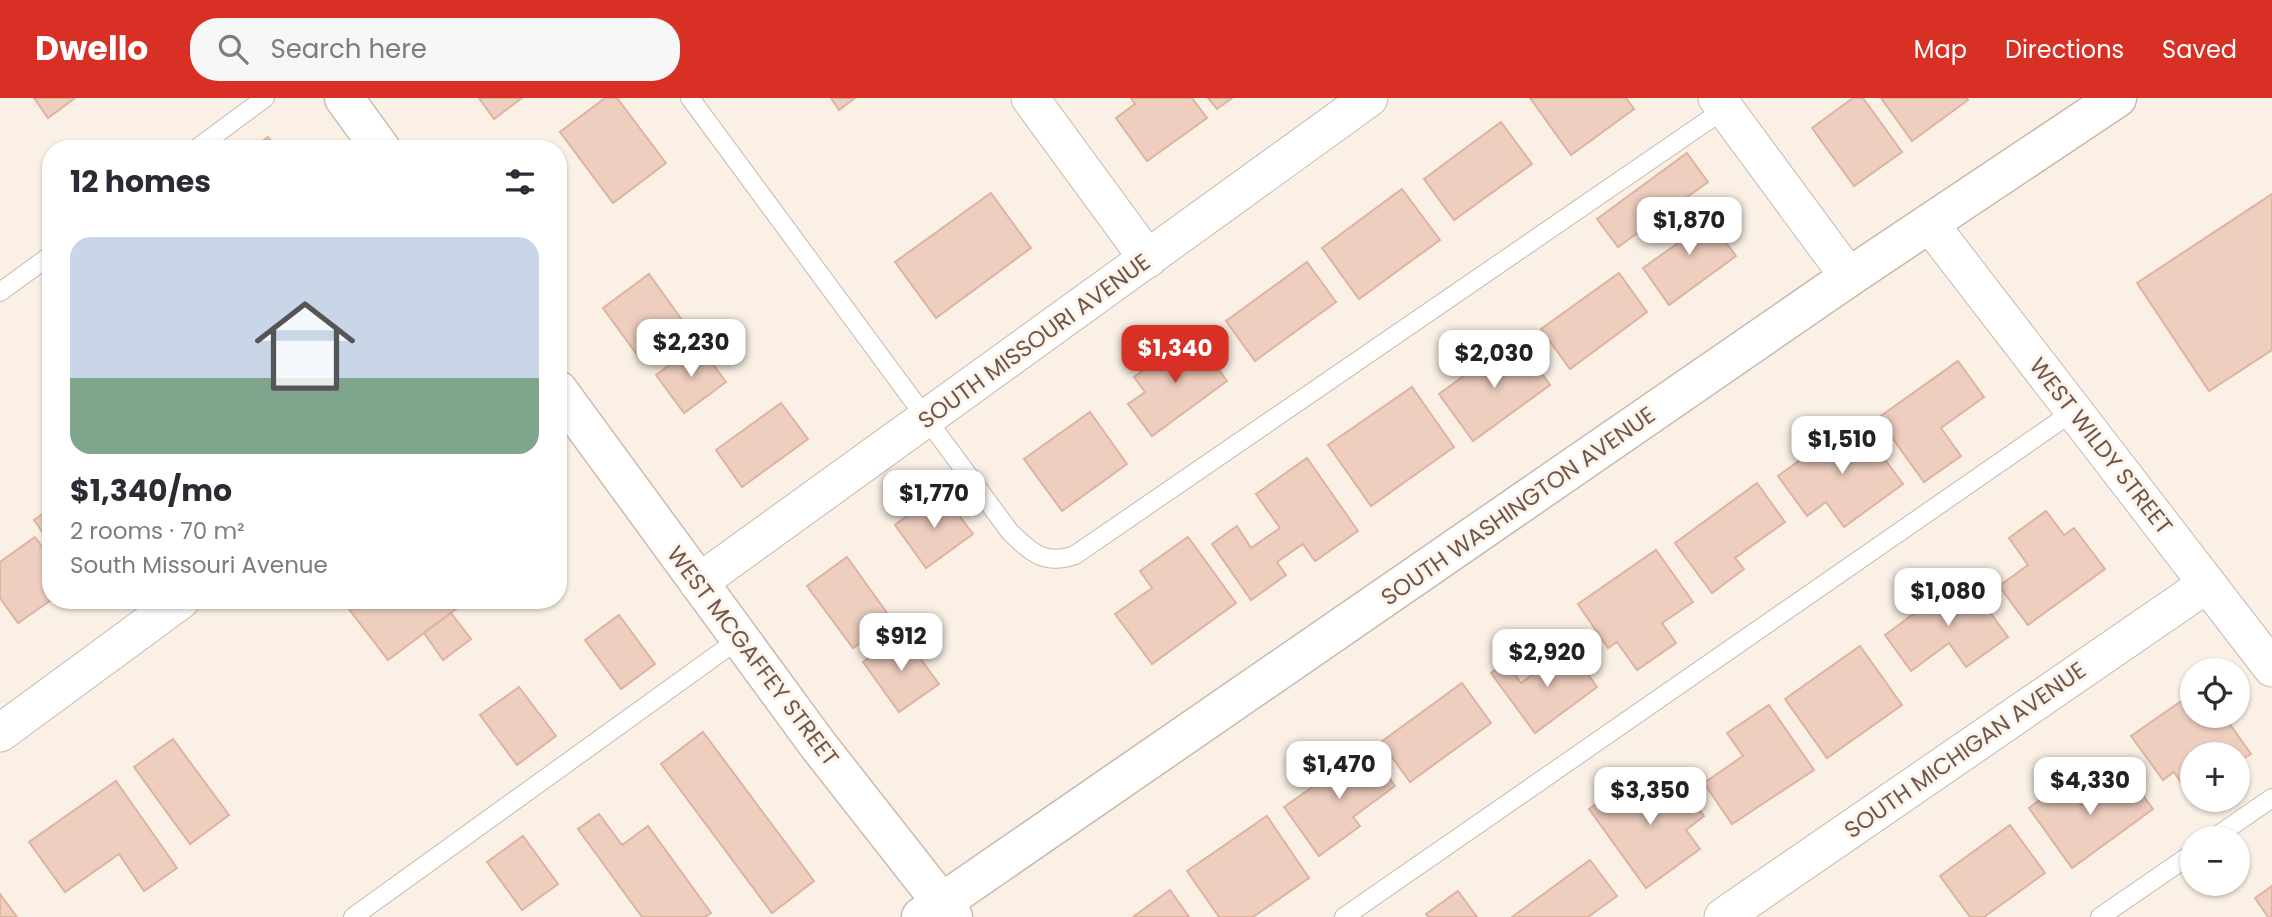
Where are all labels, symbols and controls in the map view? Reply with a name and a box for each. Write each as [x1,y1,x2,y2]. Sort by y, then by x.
search box [190,18,680,81]
text: Dwello [35,25,148,72]
icon: search [214,30,252,68]
text: Search here [270,31,427,67]
text: Map [1914,33,1967,66]
text: Directions [2005,33,2124,66]
text: Saved [2162,33,2237,66]
text: 12 homes [70,160,211,203]
icon: filters [501,163,539,201]
pin: $1,870 [1632,198,1746,257]
text: $1,870 [1653,204,1725,236]
street label: SOUTH MISSOURI AVENUE [911,246,1157,436]
icon: home [242,283,368,409]
pin: $2,230 [634,320,748,379]
text: $2,230 [653,326,729,358]
pin: $1,340 [1118,326,1232,385]
pin: $2,030 [1437,330,1551,390]
text: $1,340 [1138,332,1212,364]
text: $2,030 [1455,337,1533,369]
street label: WEST WILDY STREET [2022,351,2180,541]
street label: SOUTH WASHINGTON AVENUE [1375,399,1661,613]
pin: $1,510 [1785,416,1899,476]
text: $1,510 [1808,423,1876,455]
text: $1,340/mo [70,469,232,512]
pin: $1,770 [877,470,991,530]
text: $1,770 [899,477,969,509]
text: 2 rooms · 70 m² [70,515,245,547]
street label: WEST MCGAFFEY STREET [660,539,846,773]
text: South Missouri Avenue [70,549,328,581]
pin: $1,080 [1891,568,2005,628]
text: $1,080 [1910,575,1986,607]
pin: $912 [860,614,942,673]
text: $912 [875,620,927,652]
pin: $2,920 [1490,630,1604,689]
text: $2,920 [1508,636,1586,668]
street label: SOUTH MICHIGAN AVENUE [1838,654,2092,846]
map controls [2180,658,2250,896]
button: locate [2180,658,2250,728]
pin: $1,470 [1282,742,1396,801]
button: + [2180,742,2250,812]
text: $1,470 [1302,748,1376,780]
pin: $4,330 [2033,758,2147,817]
text: $4,330 [2050,764,2130,796]
pin: $3,350 [1593,768,1707,827]
text: $3,350 [1610,774,1690,806]
button: − [2180,826,2250,896]

